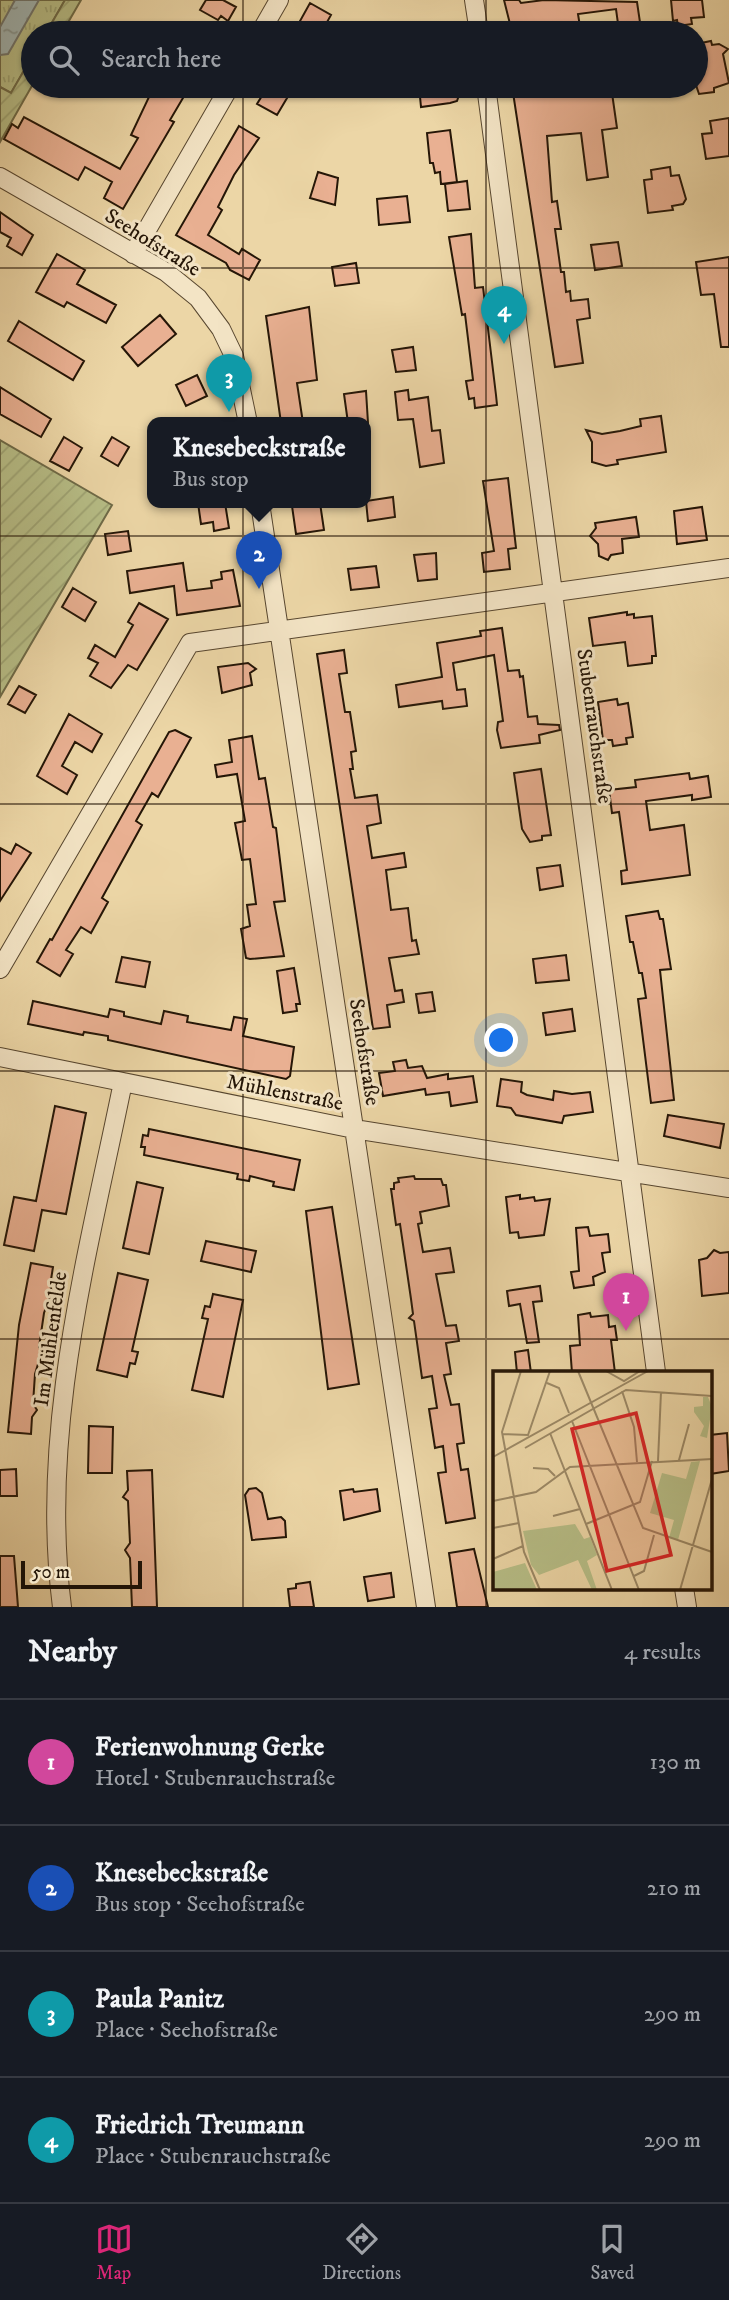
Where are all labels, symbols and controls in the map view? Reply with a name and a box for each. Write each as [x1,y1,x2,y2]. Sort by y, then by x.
search box [21,21,708,98]
icon: search [45,41,83,79]
text: Search here [101,43,221,76]
street label: Seehofstraße [100,203,205,283]
pin: 4 [481,286,527,344]
pin: 3 [206,354,252,412]
popup [147,417,371,508]
text: Knesebeckstraße [172,432,346,465]
text: Bus stop [172,465,248,494]
pin: 2 [236,531,282,589]
street label: Stubenrauchstraße [570,647,618,806]
street label: Seehofstraße [343,997,385,1108]
your location [484,1023,518,1057]
street label: Mühlenstraße [224,1069,345,1117]
street label: Im Mühlenfelde [29,1270,73,1408]
pin: 1 [603,1273,649,1331]
inset map [493,1371,712,1590]
scale bar [21,1558,142,1590]
text: 50 m [32,1561,70,1584]
text: Nearby [28,1634,117,1671]
text: 4 results [624,1638,701,1667]
text: Ferienwohnung Gerke [95,1731,324,1764]
text: 1 [47,1748,55,1777]
text: 130 m [649,1748,701,1777]
text: Hotel · Stubenrauchstraße [95,1764,335,1793]
text: Knesebeckstraße [95,1857,268,1890]
text: 2 [45,1874,57,1903]
text: 210 m [647,1874,701,1903]
text: Bus stop · Seehofstraße [95,1890,305,1919]
text: Paula Panitz [95,1983,224,2016]
text: 3 [47,2000,55,2029]
text: 290 m [644,2000,701,2029]
text: Place · Seehofstraße [95,2016,278,2045]
text: Friedrich Treumann [95,2109,304,2142]
text: 4 [44,2126,58,2155]
text: 290 m [644,2126,701,2155]
text: Place · Stubenrauchstraße [95,2142,331,2171]
tab: Map [95,2220,133,2285]
tab: Directions [322,2220,401,2285]
tab: Saved [591,2220,634,2285]

